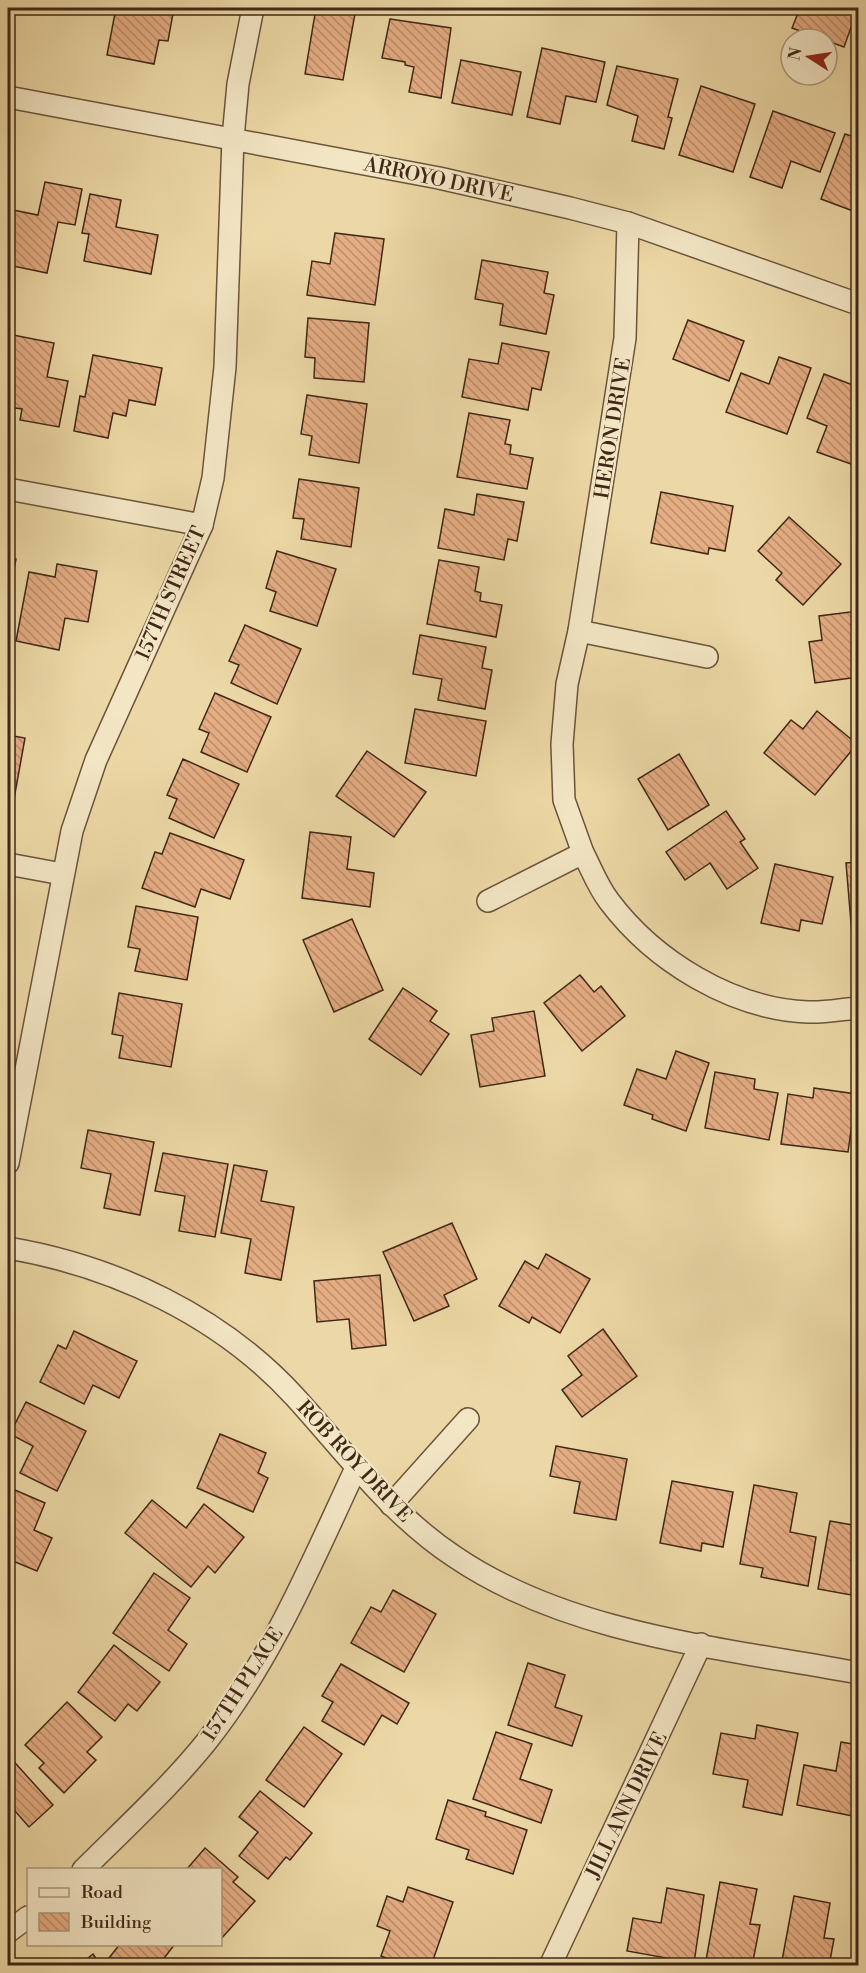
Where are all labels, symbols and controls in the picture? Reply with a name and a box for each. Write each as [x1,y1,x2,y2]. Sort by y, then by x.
north arrow [779,27,839,87]
text: N [784,45,806,62]
street label: ARROYO DRIVE [361,152,516,209]
street label: HERON DRIVE [590,356,637,501]
street label: 157TH STREET [131,523,212,664]
street label: ROB ROY DRIVE [291,1396,417,1528]
street label: 157TH PLACE [197,1623,289,1747]
street label: JILL ANN DRIVE [581,1728,674,1884]
legend [27,1868,222,1946]
text: Road [81,1881,124,1904]
text: Building [80,1911,152,1934]

